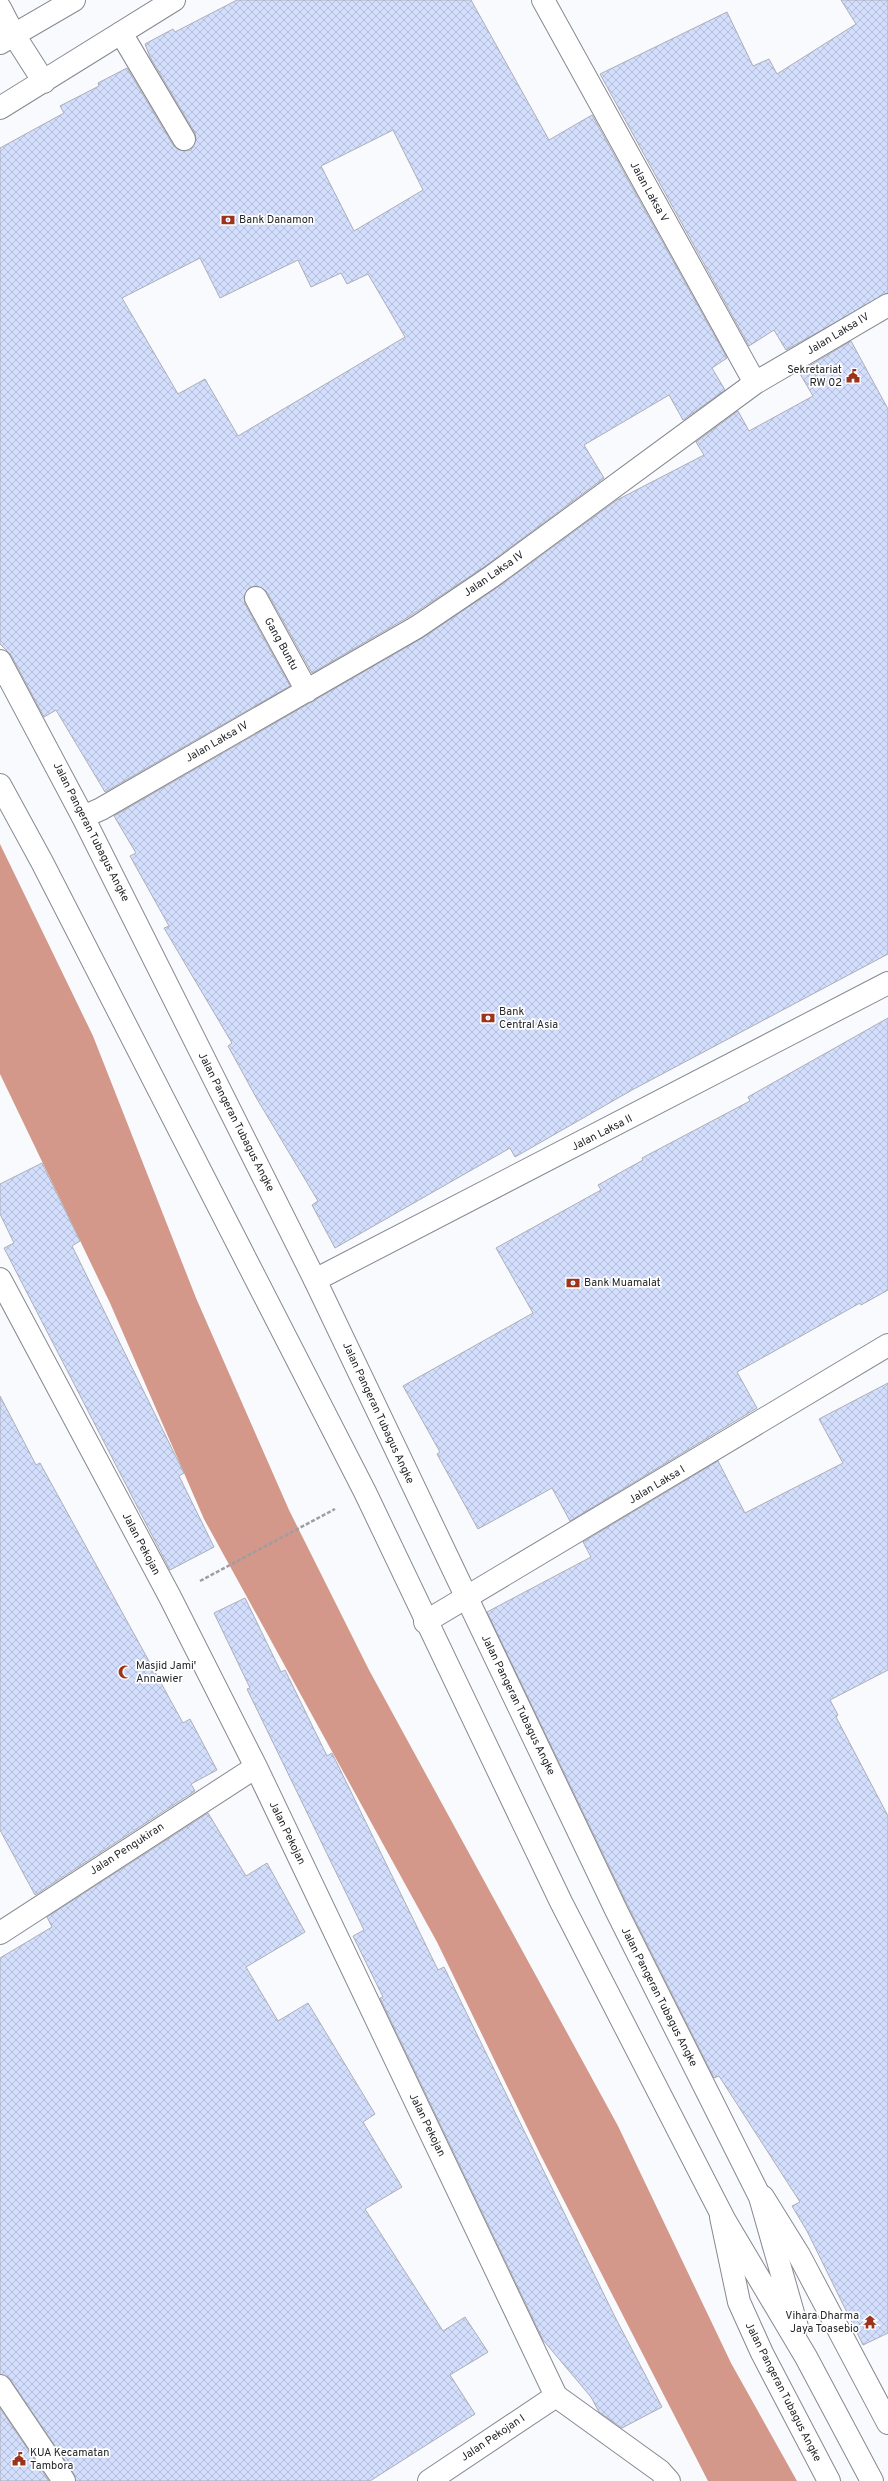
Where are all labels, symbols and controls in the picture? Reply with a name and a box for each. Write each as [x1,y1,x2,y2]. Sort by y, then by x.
street label: Jalan Laksa V [627,159,671,225]
bank icon: Bank Danamon [220,212,236,228]
place label: Bank Danamon [239,213,314,227]
street label: Jalan Laksa IV [804,310,872,358]
place label: Sekretariat RW 02 [787,363,842,390]
public building icon: Sekretariat RW 02 [845,368,861,384]
street label: Jalan Laksa IV [461,548,527,600]
street label: Gang Buntu [261,615,301,673]
street label: Jalan Laksa IV [183,718,251,766]
street label: Jalan Pangeran Tubagus Angke [50,760,132,904]
place label: Bank Central Asia [499,1005,558,1032]
bank icon: Bank Central Asia [480,1010,496,1026]
street label: Jalan Pangeran Tubagus Angke [195,1050,277,1194]
street label: Jalan Laksa II [569,1112,635,1154]
bank icon: Bank Muamalat [565,1275,581,1291]
place label: Bank Muamalat [584,1276,661,1290]
street label: Jalan Pangeran Tubagus Angke [339,1340,417,1486]
street label: Jalan Laksa I [626,1463,688,1507]
street label: Jalan Pekojan [119,1510,163,1578]
street label: Jalan Pangeran Tubagus Angke [478,1633,558,1778]
place label: Masjid Jami' Annawier [136,1659,196,1686]
mosque icon: Masjid Jami' Annawier [117,1664,133,1680]
street label: Jalan Pekojan [266,1799,308,1867]
street label: Jalan Pengukiran [87,1820,167,1878]
street label: Jalan Pangeran Tubagus Angke [618,1925,700,2069]
street label: Jalan Pekojan [406,2091,448,2159]
place label: Vihara Dharma Jaya Toasebio [785,2309,859,2336]
temple icon: Vihara Dharma Jaya Toasebio [862,2314,878,2330]
street label: Jalan Pangeran Tubagus Angke [742,2320,824,2464]
street label: Jalan Pekojan I [458,2411,528,2465]
place label: KUA Kecamatan Tambora [30,2446,109,2473]
public building icon: KUA Kecamatan Tambora [11,2451,27,2467]

